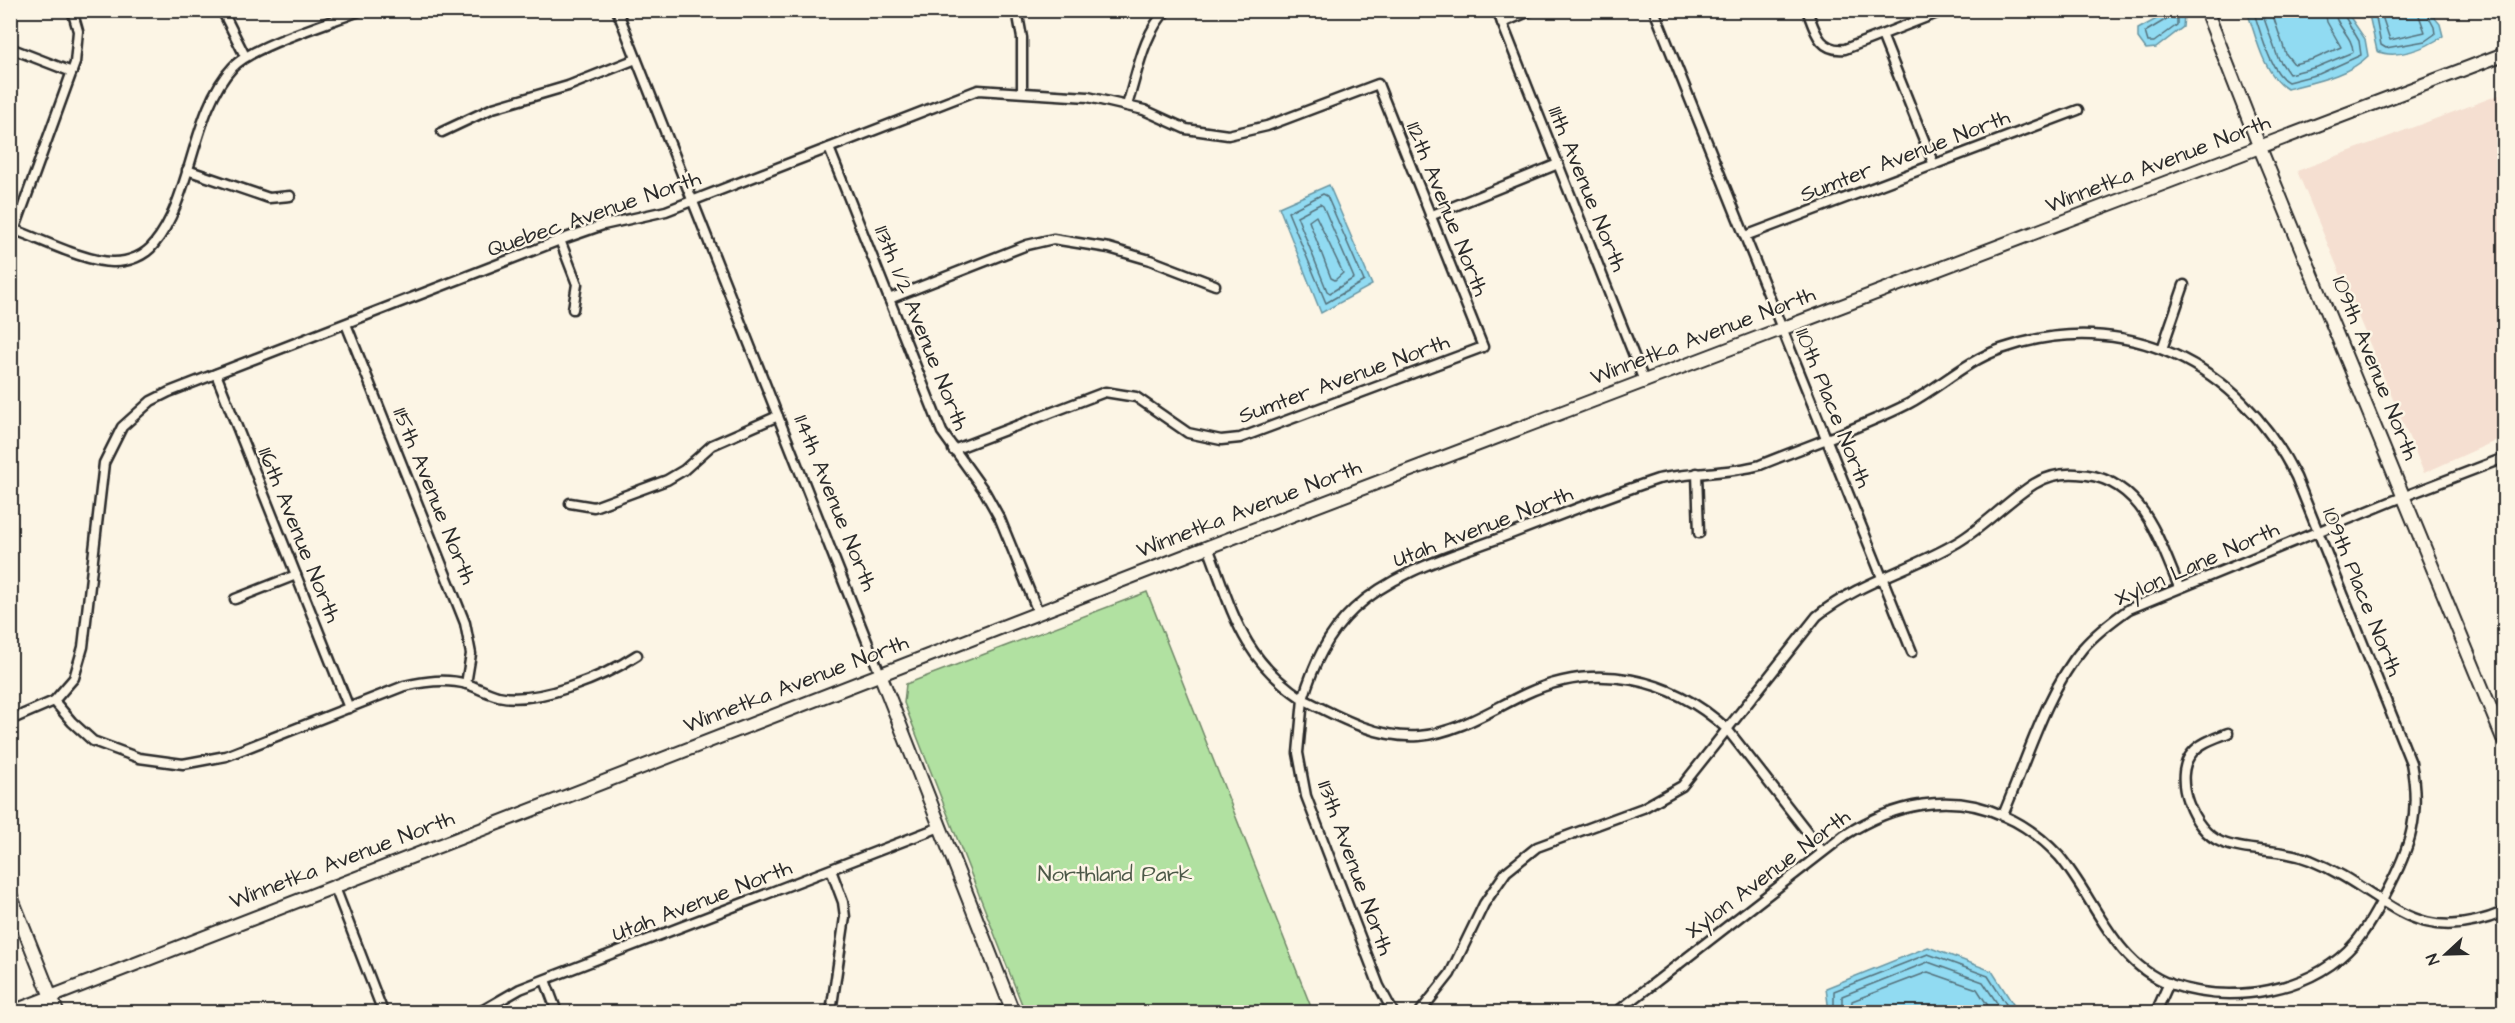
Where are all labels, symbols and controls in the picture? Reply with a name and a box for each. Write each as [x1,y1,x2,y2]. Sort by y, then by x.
street label: 111th Avenue North [1540,102,1634,276]
street label: Sumter Avenue North [1796,102,2015,210]
street label: Winnetka Avenue North [2041,107,2275,221]
street label: 112th Avenue North [1398,117,1496,301]
street label: Quebec Avenue North [483,163,705,265]
street label: 113th 1/2 Avenue North [866,221,976,435]
street label: 109th Avenue North [2324,271,2426,465]
street label: Winnetka Avenue North [1586,279,1820,393]
street label: 110th Place North [1787,324,1879,492]
street label: Sumter Avenue North [1234,326,1454,432]
street label: 115th Avenue North [384,403,484,589]
street label: 114th Avenue North [785,410,885,596]
street label: 116th Avenue North [250,443,348,627]
street label: Winnetka Avenue North [1132,452,1366,566]
street label: Utah Avenue North [1389,478,1578,576]
street label: 109th Place North [2314,503,2410,681]
street label: Xylon Lane North [2110,514,2285,615]
street label: Winnetka Avenue North [679,627,913,741]
street label: 113th Avenue North [1309,776,1401,960]
street label: Xylon Avenue North [1679,802,1858,947]
street label: Winnetka Avenue North [225,803,459,917]
street label: Utah Avenue North [608,852,797,950]
park label: Northland Park [1038,859,1193,890]
north arrow [2416,924,2476,984]
text: N [2421,950,2445,968]

